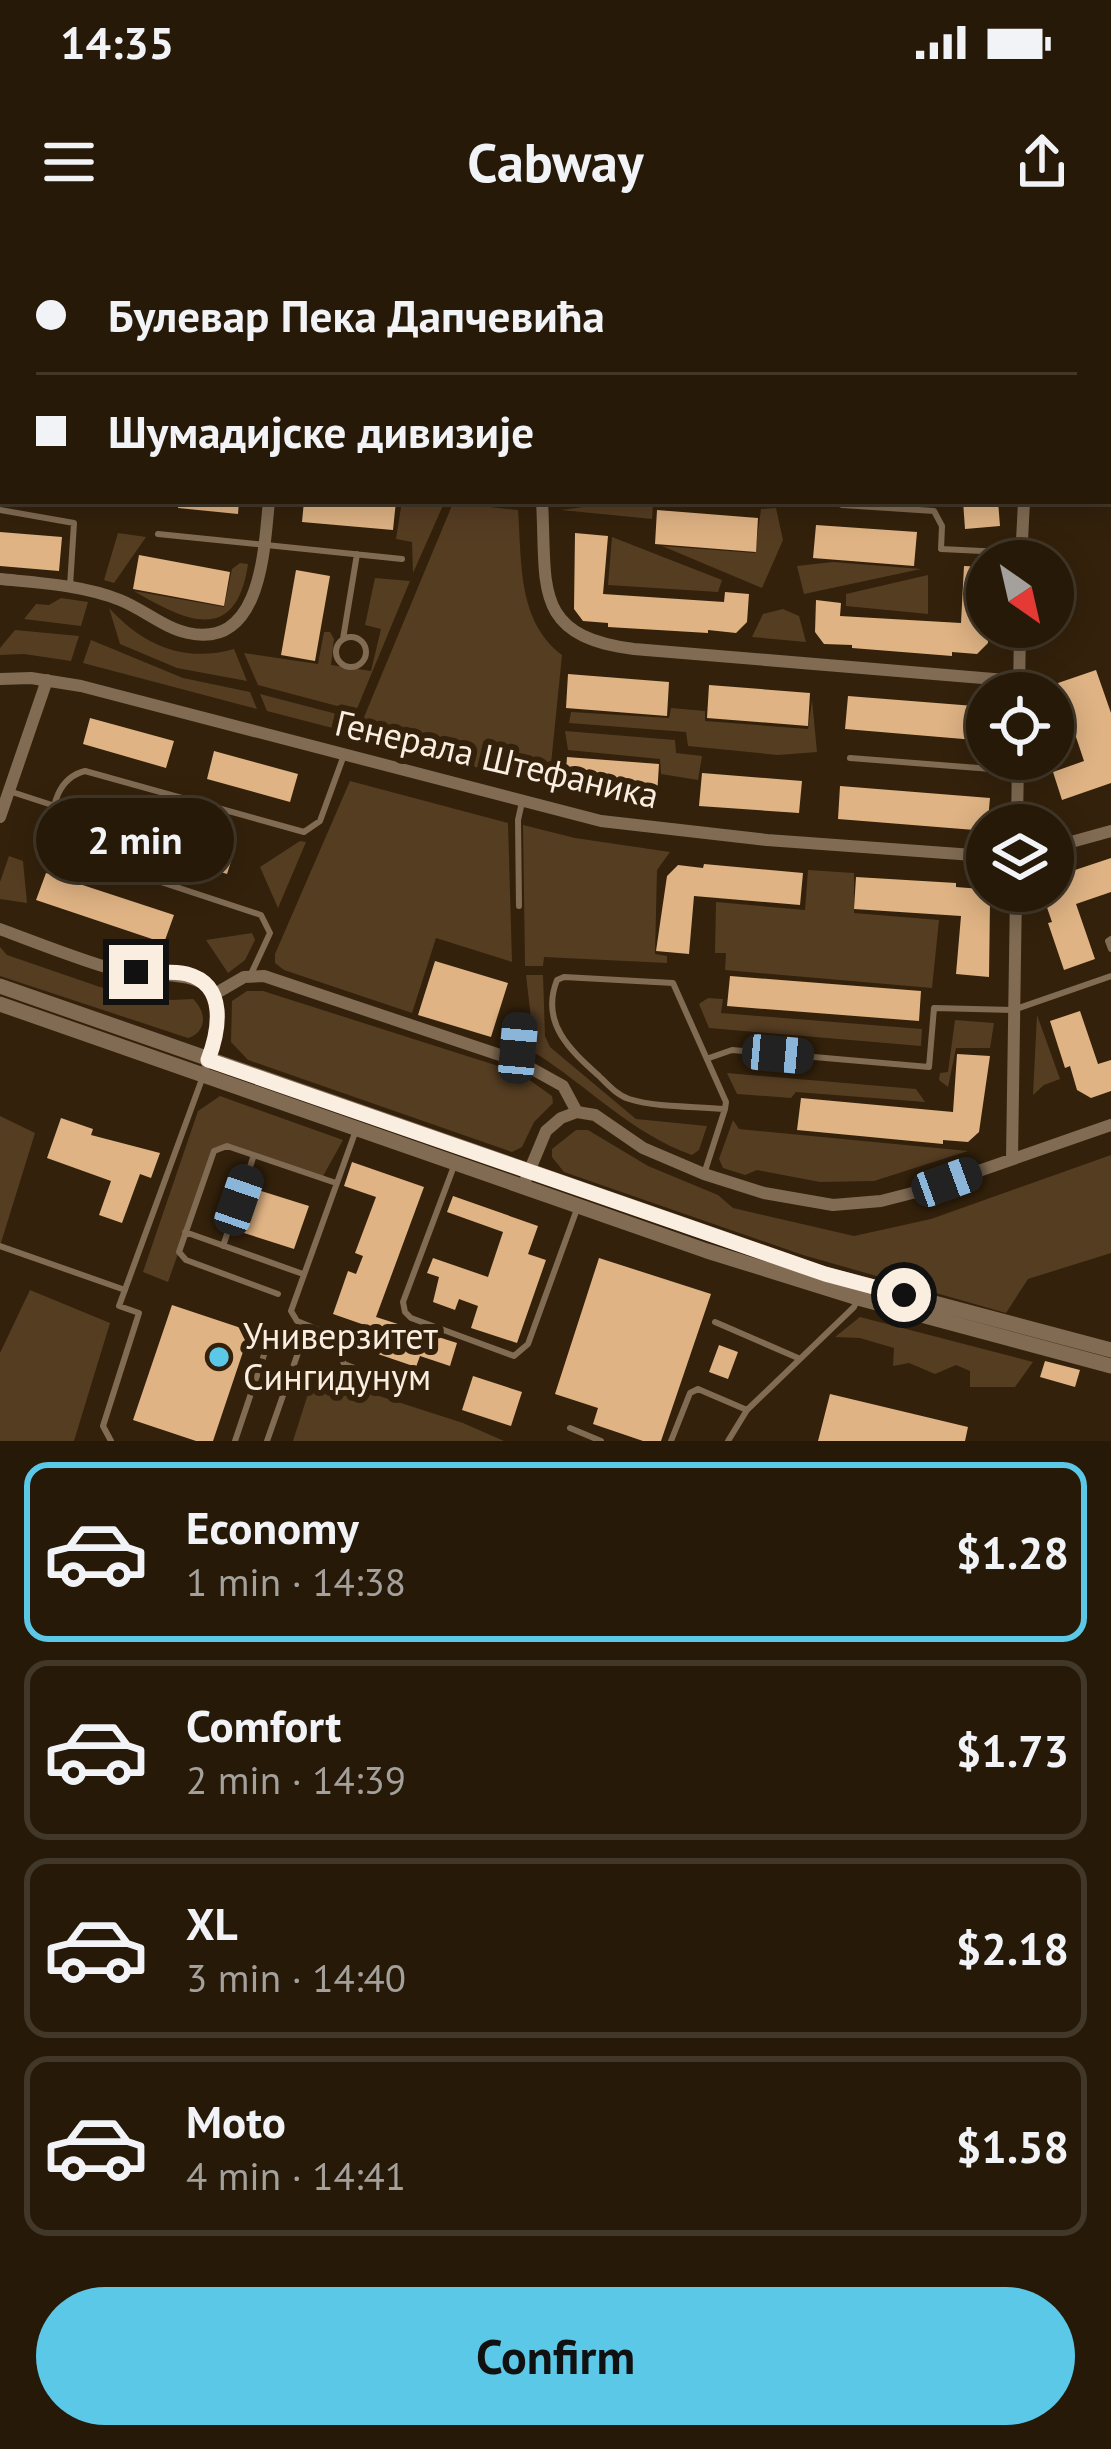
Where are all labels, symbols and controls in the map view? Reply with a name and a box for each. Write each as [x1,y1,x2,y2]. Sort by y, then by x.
text: 14:35 [60,13,174,71]
text: Cabway [467,127,644,197]
icon: menu [36,129,102,195]
icon: share [1009,129,1075,195]
text: Булевар Пека Дапчевића [108,286,605,344]
text: Шумадијске дивизије [108,402,534,460]
north arrow [966,540,1074,648]
map controls [966,540,1074,912]
button: locate [966,672,1074,780]
street label: Генерала Штефаника [331,698,663,819]
callout: 2 min [37,798,235,882]
button: layers [966,804,1074,912]
text: 2 min [87,814,183,865]
route end [109,945,163,999]
car [497,1011,539,1085]
car [741,1033,815,1075]
car [907,1153,987,1211]
car [210,1160,268,1240]
route start [877,1268,931,1322]
place label: Универзитет Сингидунум [243,1312,438,1400]
marker: Универзитет Сингидунум [206,1344,232,1370]
icon: car [42,1498,150,1606]
text: Economy [186,1498,359,1556]
text: $1.28 [956,1523,1069,1581]
text: 1 min · 14:38 [186,1556,406,1607]
icon: car [42,1696,150,1804]
text: Comfort [186,1696,341,1754]
text: $1.73 [956,1721,1069,1779]
text: 2 min · 14:39 [186,1754,406,1805]
icon: car [42,1894,150,2002]
text: XL [186,1894,238,1952]
text: $2.18 [956,1919,1069,1977]
text: 3 min · 14:40 [186,1952,406,2003]
icon: car [42,2092,150,2200]
text: Moto [186,2092,286,2150]
text: $1.58 [956,2117,1069,2175]
text: 4 min · 14:41 [186,2150,406,2201]
button: Confirm [36,2287,1075,2425]

